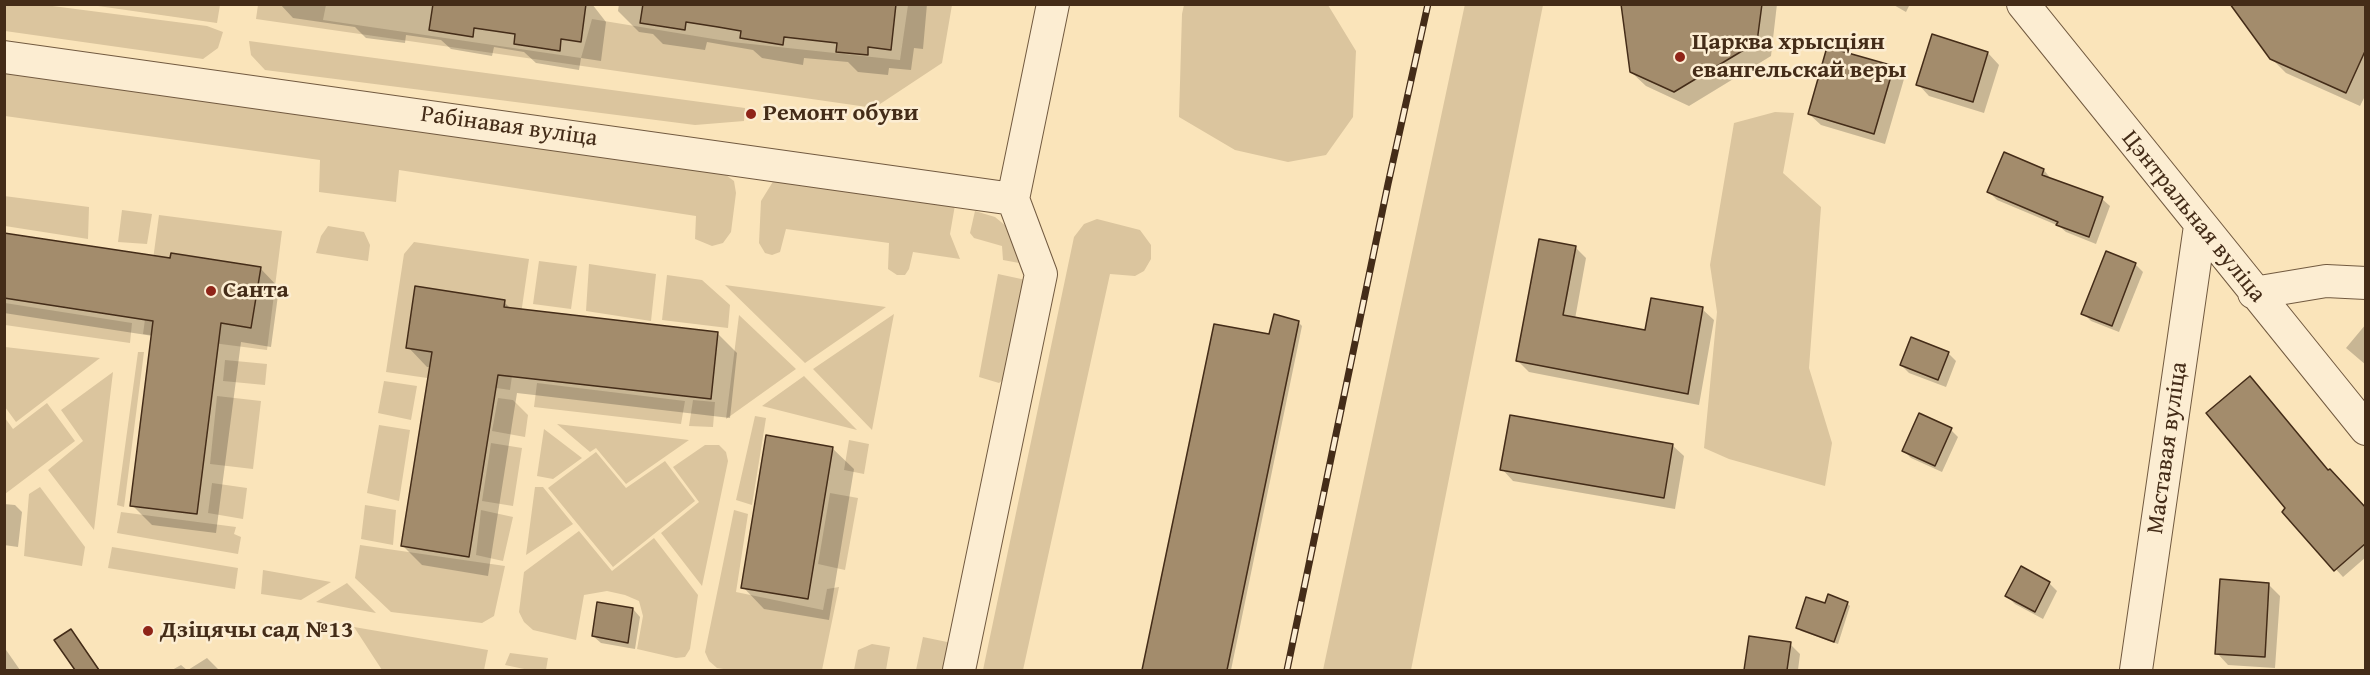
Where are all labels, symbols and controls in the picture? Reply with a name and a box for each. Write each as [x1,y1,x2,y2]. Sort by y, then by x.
place label: Царква хрысціян евангельскай веры [1692,29,1906,85]
marker: Царква хрысціян евангельскай веры [1673,50,1687,64]
street label: Рабінавая вуліца [419,100,599,154]
place label: Ремонт обуви [763,100,919,128]
marker: Ремонт обуви [744,107,758,121]
street label: Цэнтральная вуліца [2115,125,2271,309]
place label: Санта [223,277,289,305]
marker: Санта [204,284,218,298]
street label: Маставая вуліца [2142,360,2194,536]
place label: Дзіцячы сад №13 [160,617,353,645]
marker: Дзіцячы сад №13 [141,624,155,638]

